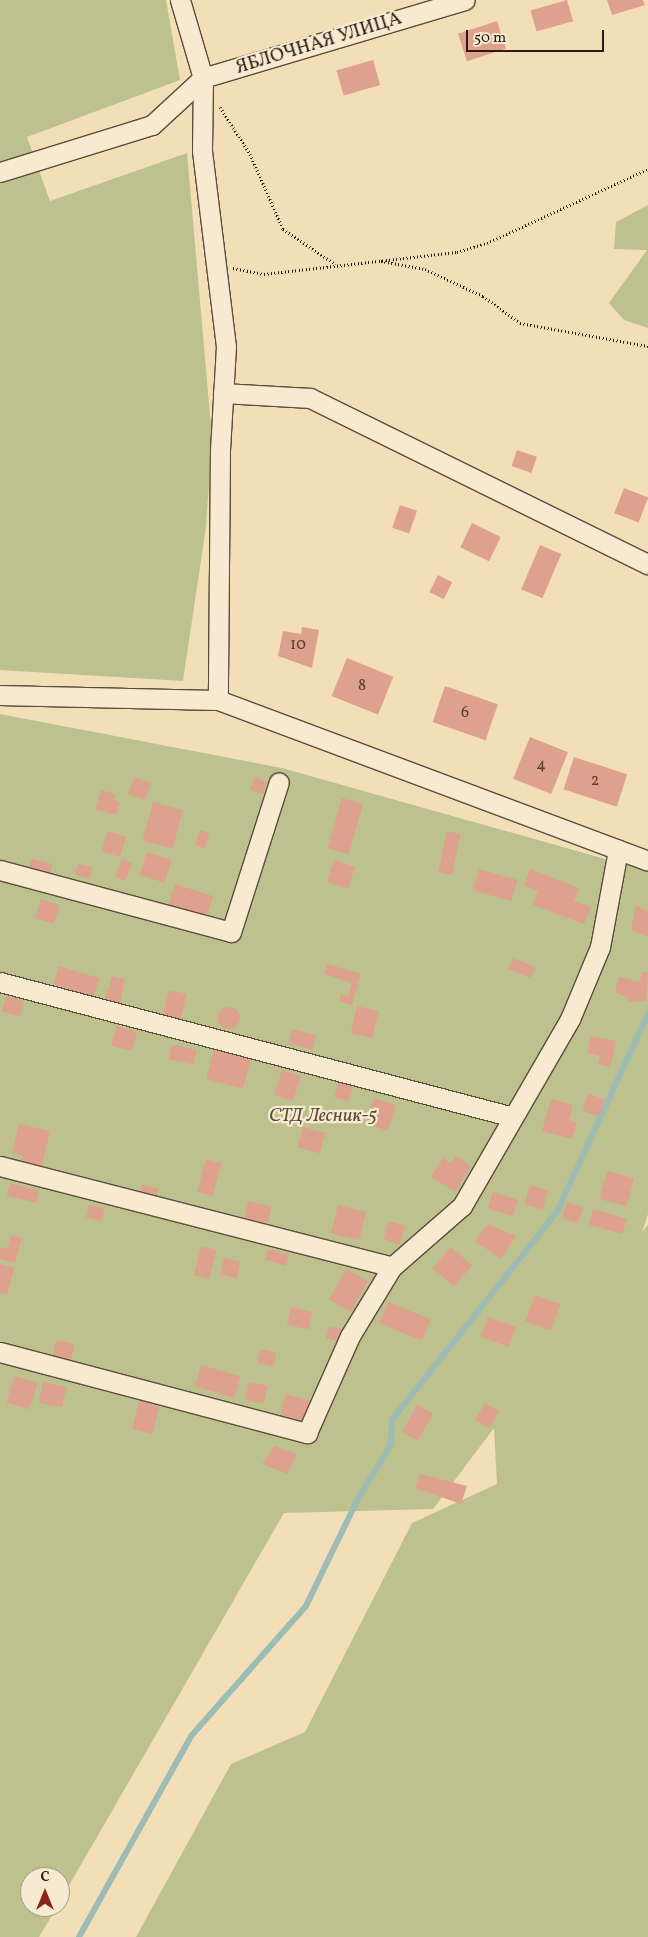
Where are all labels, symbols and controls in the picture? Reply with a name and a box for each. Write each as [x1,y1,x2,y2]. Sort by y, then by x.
street label: ЯБЛОЧНАЯ УЛИЦА [233,8,405,80]
scale bar [468,20,606,52]
text: 50 m [474,28,506,49]
house number: 10 [290,635,306,655]
house number: 8 [358,676,366,696]
house number: 6 [461,703,469,723]
house number: 4 [536,755,546,775]
house number: 2 [591,771,599,791]
park label: СТД Лесник-5 [269,1106,377,1128]
north arrow [20,1867,70,1917]
text: С [40,1868,50,1887]

